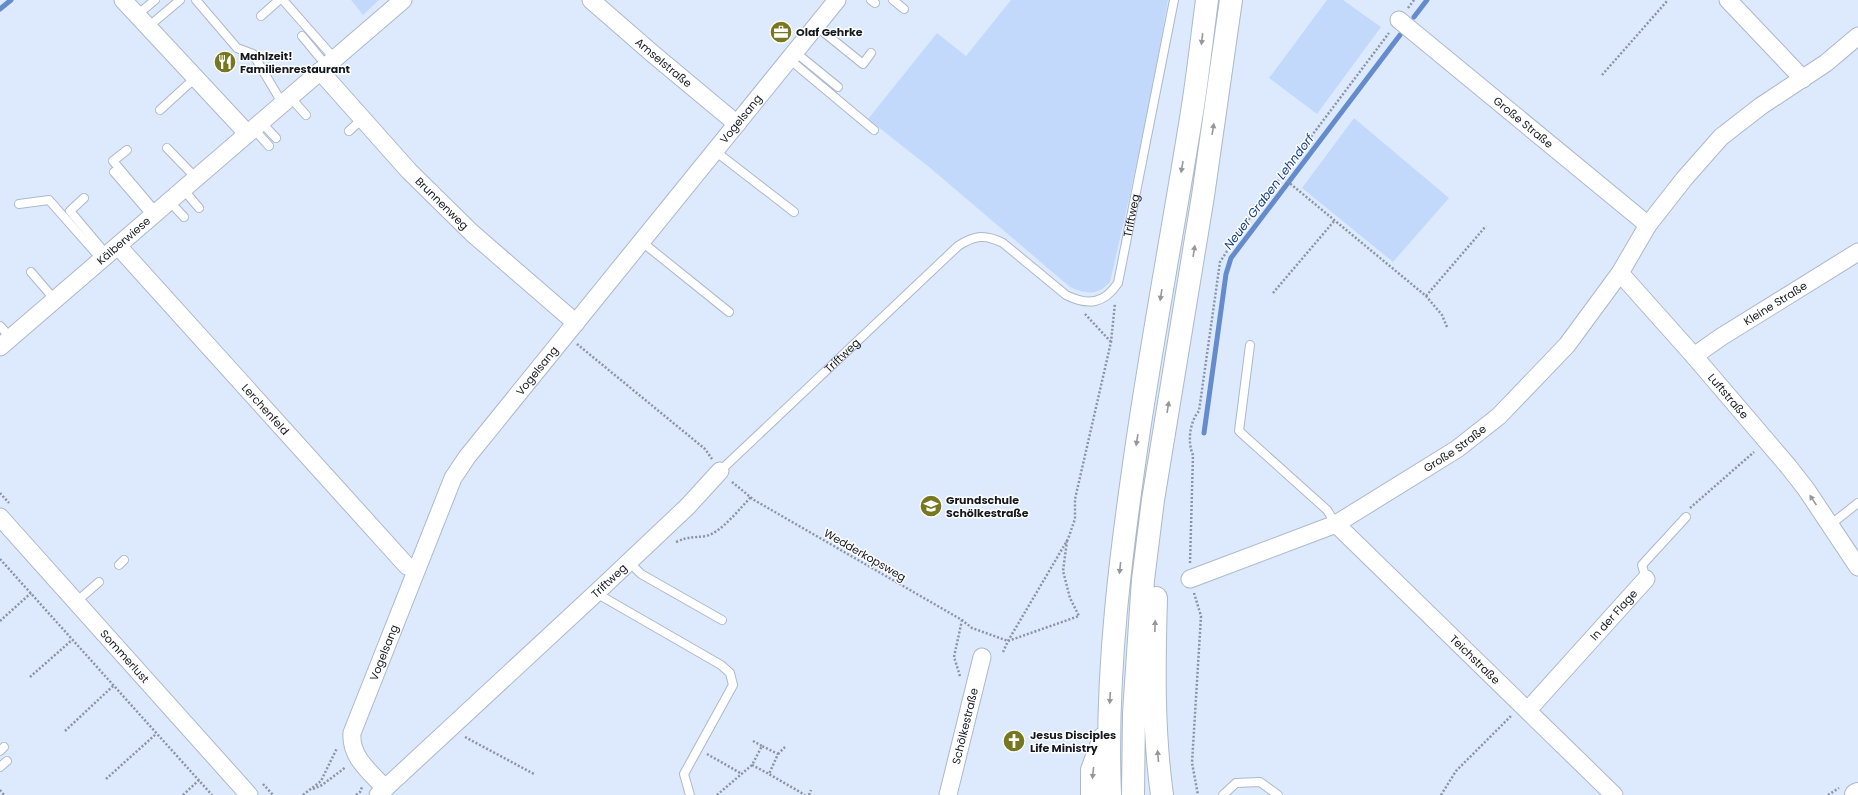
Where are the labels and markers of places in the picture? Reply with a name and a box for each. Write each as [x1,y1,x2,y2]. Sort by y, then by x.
office icon: Olaf Gehrke [768,19,794,45]
place label: Olaf Gehrke [796,24,863,40]
place label: Mahlzeit! Familienrestaurant [240,48,351,77]
restaurant icon: Mahlzeit! Familienrestaurant [212,49,238,75]
place label: Grundschule Schölkestraße [946,492,1029,521]
school or university icon: Grundschule Schölkestraße [918,493,944,519]
place label: Jesus Disciples Life Ministry [1030,727,1116,756]
church icon: Jesus Disciples Life Ministry [1001,728,1027,754]

